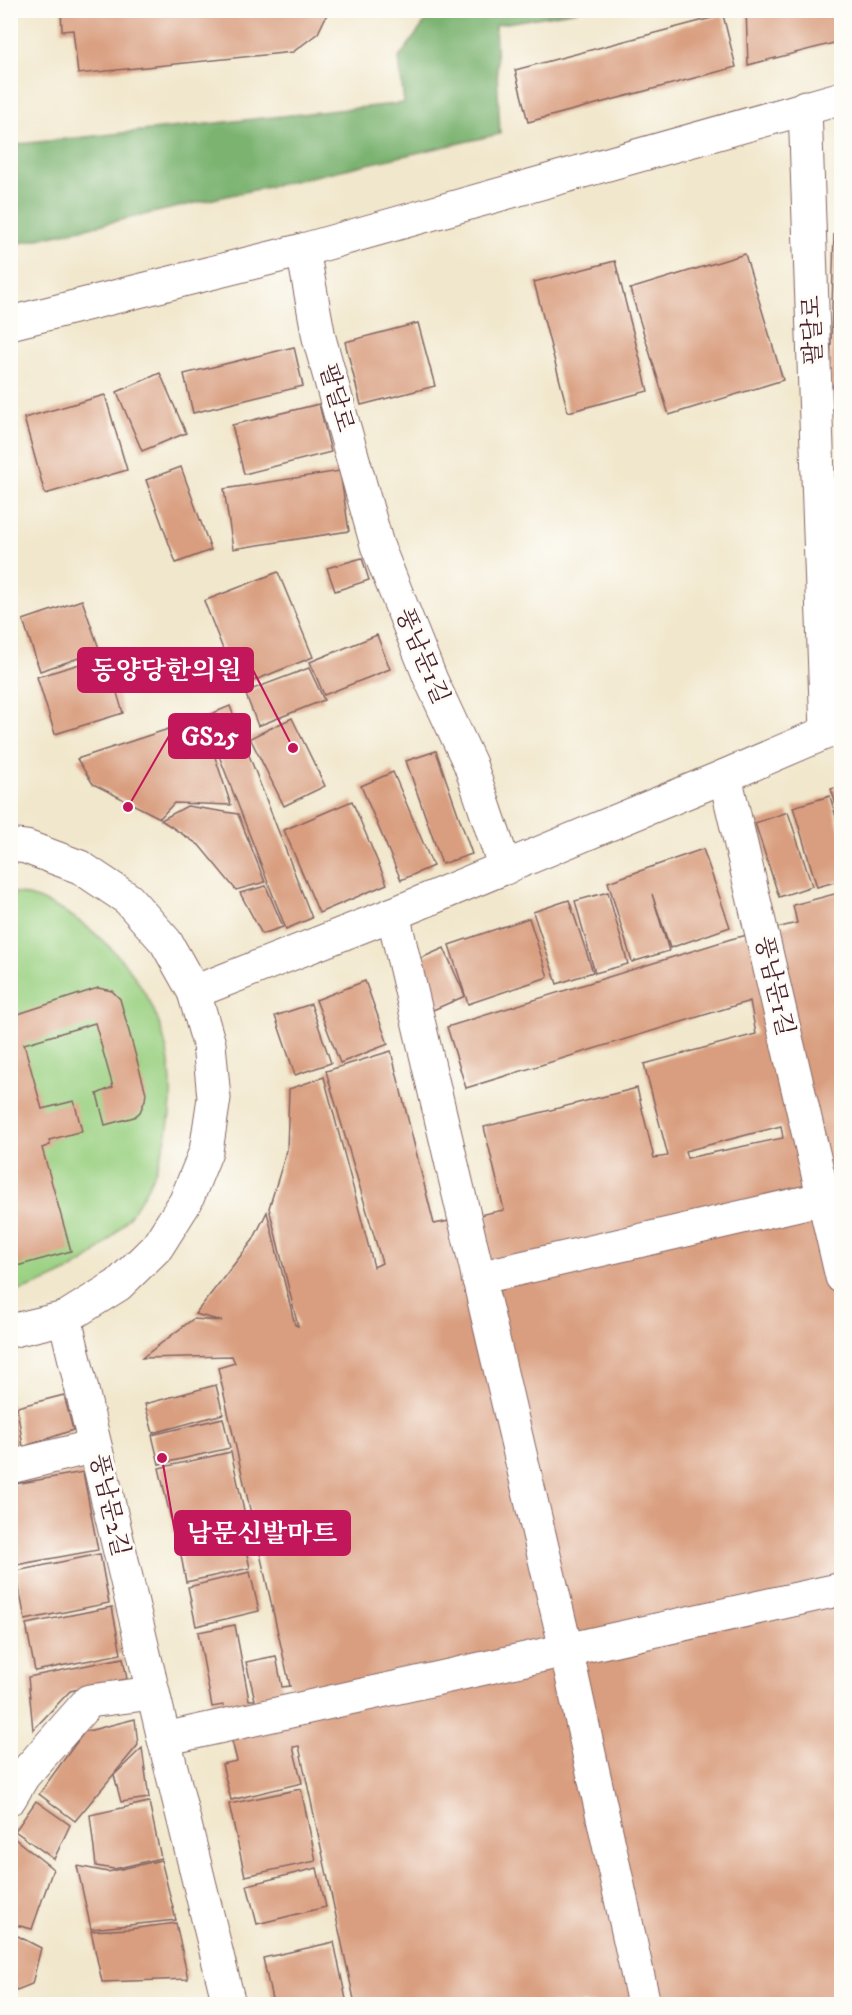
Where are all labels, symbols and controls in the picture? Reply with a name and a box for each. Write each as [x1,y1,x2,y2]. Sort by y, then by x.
street label: 팔달로 [797,295,829,365]
street label: 팔달로 [312,360,360,436]
street label: 풍남문1길 [388,603,456,709]
callout: 동양당한의원 [78,648,253,692]
text: 동양당한의원 [91,655,241,688]
callout: GS25 [169,714,250,758]
text: GS25 [181,721,239,754]
street label: 풍남문1길 [748,933,800,1039]
street label: 풍남문2길 [83,1451,135,1559]
callout: 남문신발마트 [175,1511,350,1555]
text: 남문신발마트 [187,1518,337,1551]

